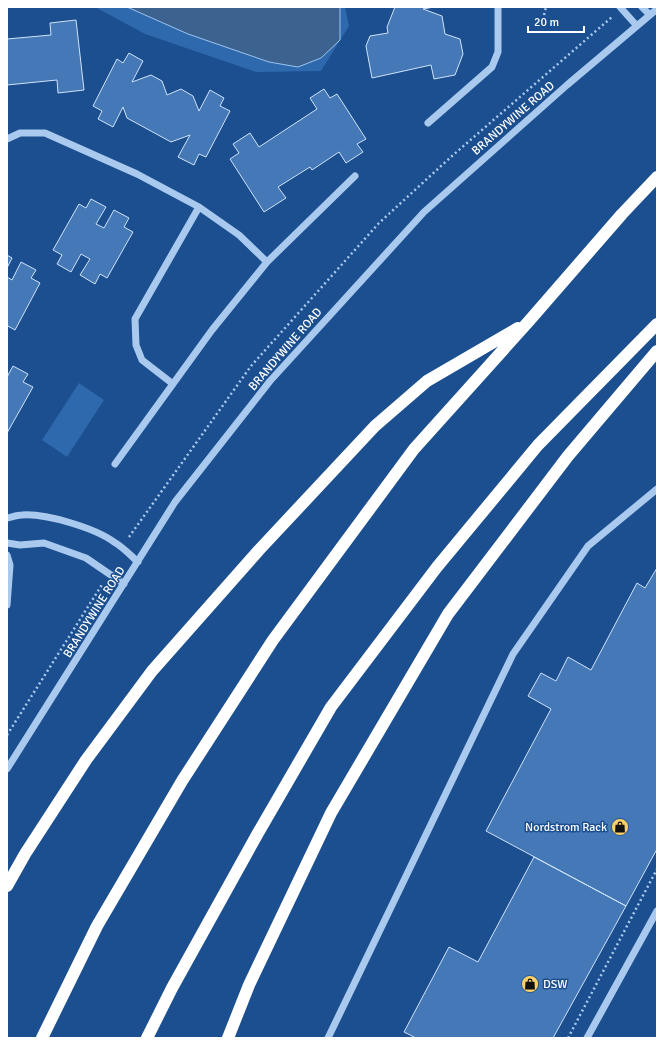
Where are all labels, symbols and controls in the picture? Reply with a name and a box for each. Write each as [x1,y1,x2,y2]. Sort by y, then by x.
scale bar [528,8,584,34]
text: 20 m [534,15,559,30]
street label: BRANDYWINE ROAD [469,78,558,158]
street label: BRANDYWINE ROAD [245,305,326,394]
street label: BRANDYWINE ROAD [60,564,129,661]
shop icon: Nordstrom Rack [610,817,630,837]
place label: Nordstrom Rack [525,820,607,835]
shop icon: DSW [520,974,540,994]
place label: DSW [543,977,567,992]

